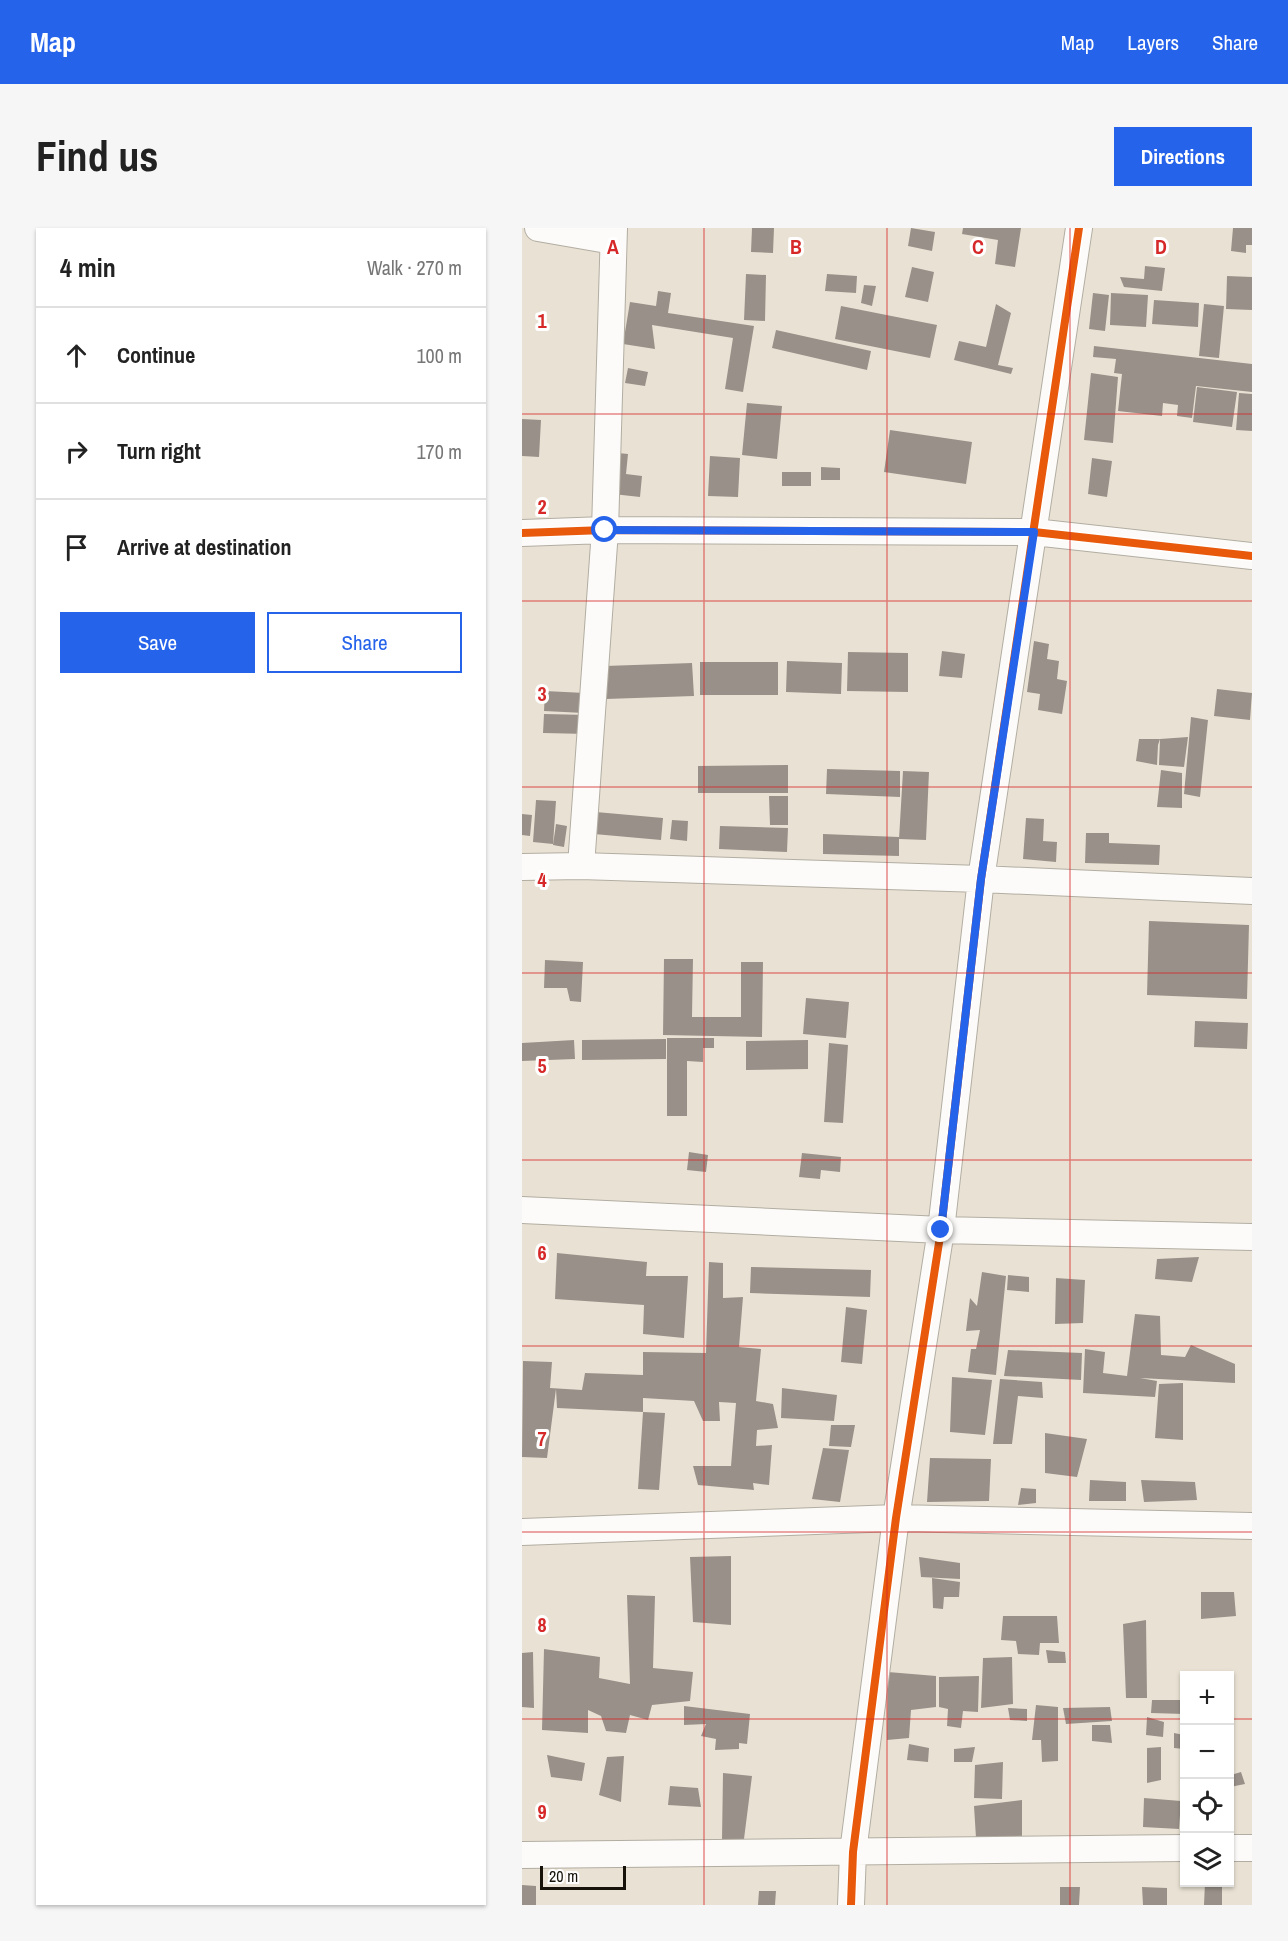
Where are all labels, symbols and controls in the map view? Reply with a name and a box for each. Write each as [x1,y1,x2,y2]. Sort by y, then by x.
text: Map [30,23,76,61]
text: Map [1061,28,1094,57]
text: Layers [1127,28,1179,57]
text: Share [1212,28,1258,57]
button: Directions [1114,127,1252,186]
text: Find us [36,128,158,184]
text: A [607,233,619,260]
text: B [790,233,802,260]
text: C [972,233,984,260]
text: D [1155,233,1167,260]
text: 4 min [60,250,116,285]
text: Walk · 270 m [367,254,462,281]
text: 1 [537,307,547,334]
icon: ahead [60,339,93,372]
text: Continue [117,340,195,370]
text: 100 m [416,342,462,369]
icon: right [60,435,93,468]
text: Turn right [117,436,201,466]
text: 170 m [416,438,462,465]
text: 2 [537,493,547,520]
route start [591,516,617,542]
icon: arrive [60,531,93,564]
text: Arrive at destination [117,532,291,562]
button: Save [60,612,255,673]
button: Share [267,612,462,673]
text: 3 [537,680,547,707]
text: 4 [537,866,547,893]
text: 5 [537,1052,547,1079]
route end [927,1216,953,1242]
text: 6 [537,1239,547,1266]
text: 7 [537,1425,547,1452]
text: 8 [537,1611,547,1638]
map controls [1180,1671,1234,1887]
button: + [1180,1671,1234,1725]
button: − [1180,1725,1234,1779]
button: locate [1180,1779,1234,1833]
text: 9 [537,1798,547,1825]
button: layers [1180,1833,1234,1887]
scale bar [540,1863,626,1890]
text: 20 m [549,1865,578,1887]

